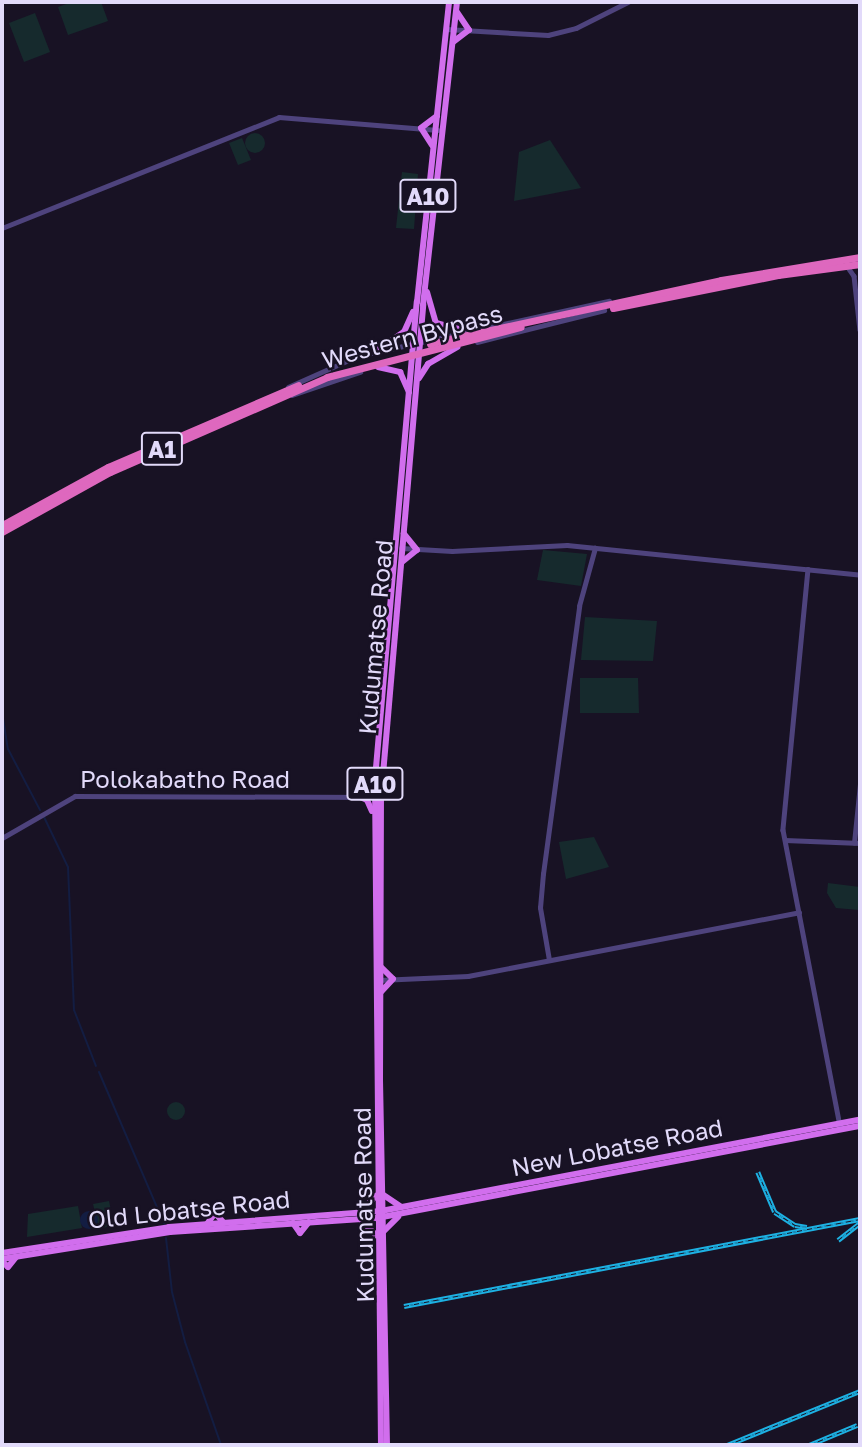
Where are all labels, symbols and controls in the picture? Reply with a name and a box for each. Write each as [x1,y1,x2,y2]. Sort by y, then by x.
road number: A10 [398,176,458,216]
street label: Western Bypass [319,298,505,374]
road number: A1 [139,430,185,468]
street label: Kudumatse Road [352,538,398,736]
road number: A10 [345,764,405,804]
street label: Polokabatho Road [80,765,290,793]
street label: Kudumatse Road [347,1107,379,1303]
street label: New Lobatse Road [509,1112,725,1182]
street label: Old Lobatse Road [87,1184,291,1234]

